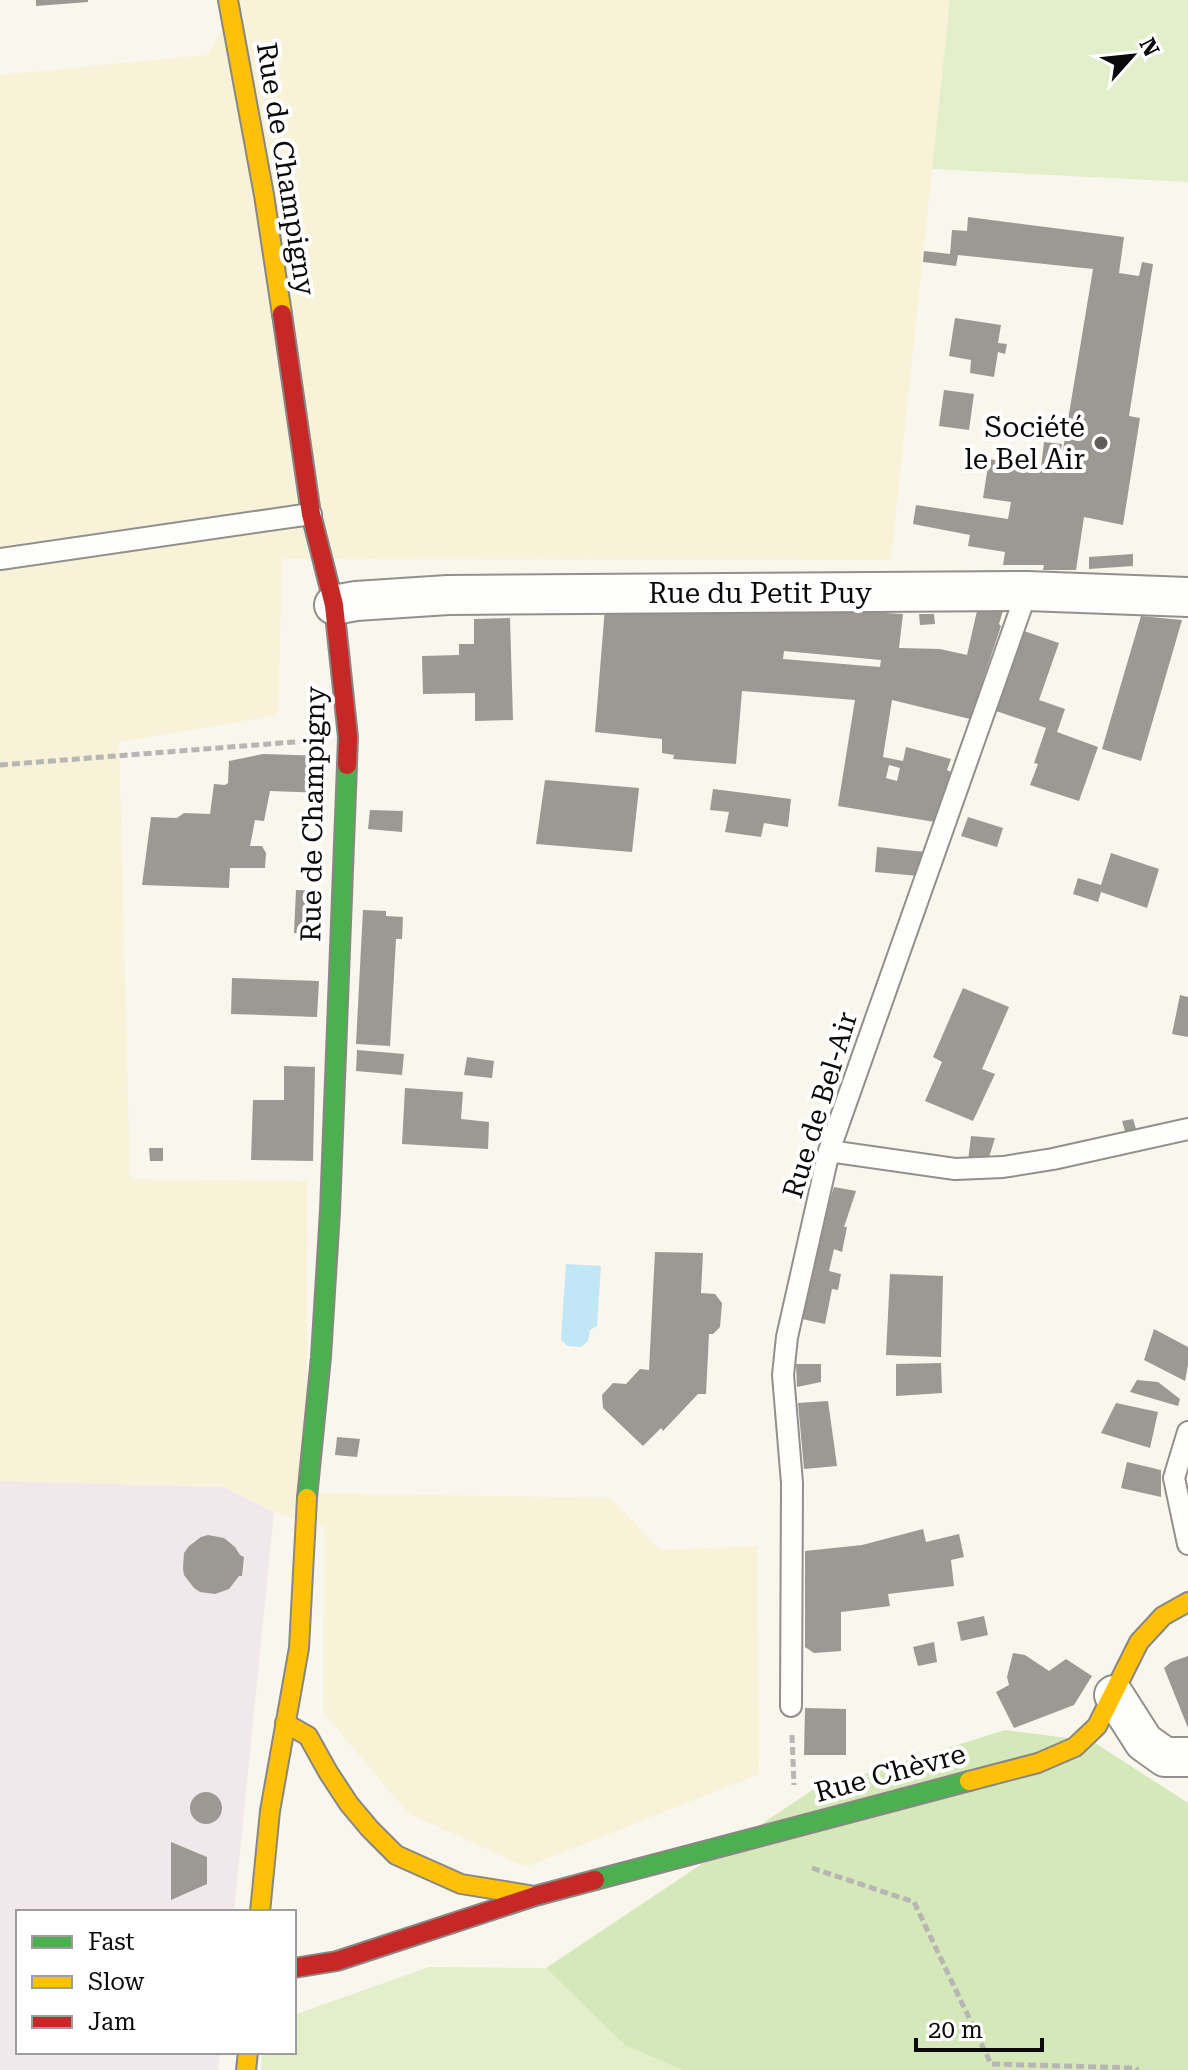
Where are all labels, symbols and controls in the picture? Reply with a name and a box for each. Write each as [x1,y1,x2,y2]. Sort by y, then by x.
north arrow [1092,16,1172,96]
text: N [1134,34,1164,60]
street label: Rue de Champigny [250,40,322,298]
place label: Société le Bel Air [964,411,1085,476]
marker: Société le Bel Air [1092,434,1110,452]
street label: Rue du Petit Puy [648,577,872,610]
street label: Rue de Champigny [294,685,332,942]
street label: Rue de Bel-Air [776,1008,864,1202]
street label: Rue Chèvre [811,1737,969,1809]
legend [16,1910,296,2054]
text: Fast [88,1928,135,1956]
text: Slow [88,1968,145,1996]
scale bar [916,2002,1042,2052]
text: Jam [88,2008,136,2036]
text: 20 m [928,2016,983,2044]

